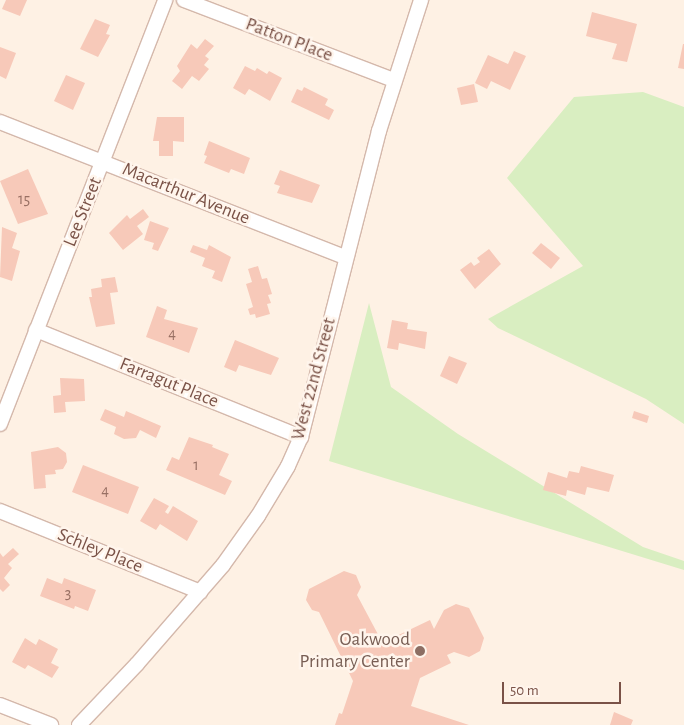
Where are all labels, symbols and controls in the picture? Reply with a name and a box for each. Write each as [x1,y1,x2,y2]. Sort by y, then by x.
street label: Patton Place [242,13,336,67]
street label: Macarthur Avenue [119,158,253,230]
street label: Lee Street [59,174,107,250]
house number: 15 [18,189,30,209]
street label: West 22nd Street [287,315,341,443]
house number: 4 [168,323,176,343]
street label: Farragut Place [116,353,222,413]
house number: 1 [193,455,199,475]
house number: 4 [101,480,109,500]
street label: Schley Place [54,524,146,578]
house number: 3 [65,583,71,603]
place label: Oakwood Primary Center [299,629,410,673]
marker: Oakwood Primary Center [414,645,426,657]
scale bar [504,672,623,704]
text: 50 m [510,683,539,698]

